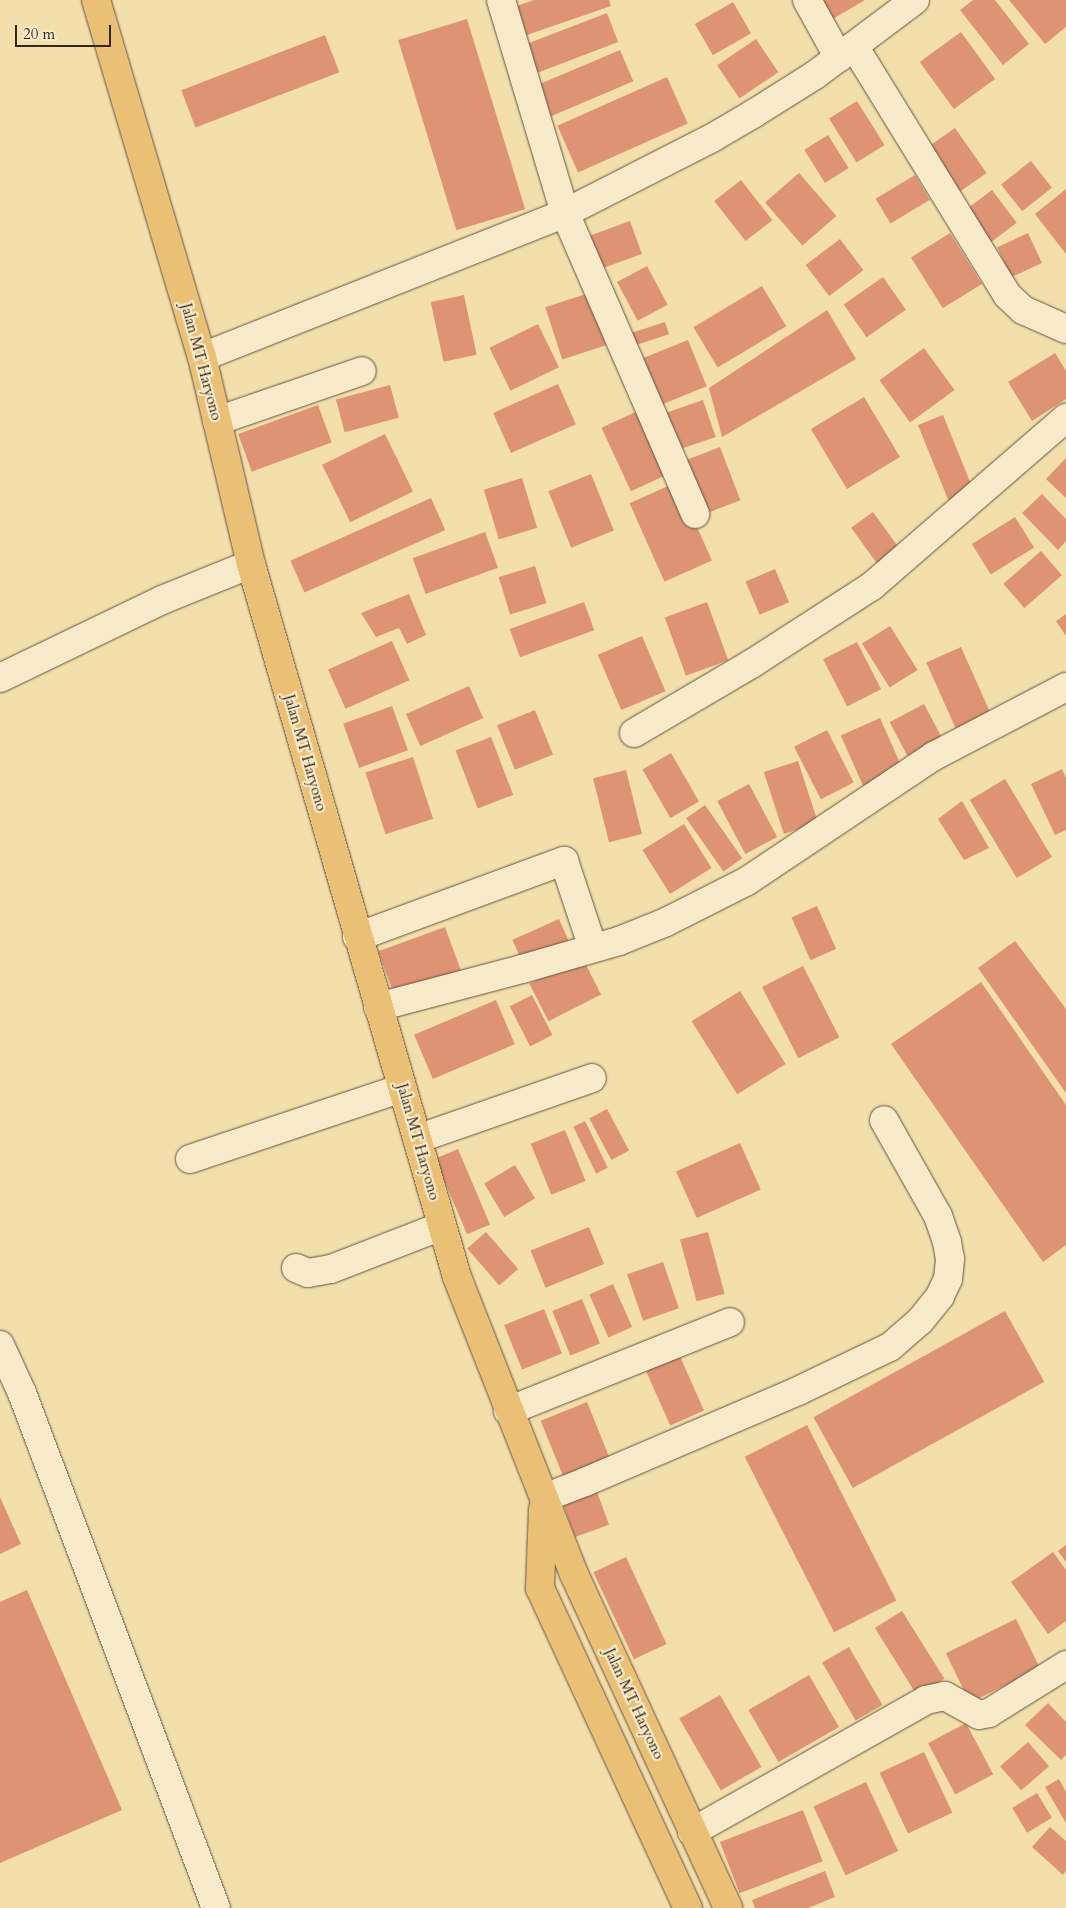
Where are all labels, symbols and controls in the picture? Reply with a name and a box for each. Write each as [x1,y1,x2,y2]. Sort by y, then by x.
scale bar [18,15,114,47]
text: 20 m [23,24,55,44]
street label: Jalan MT Haryono [177,301,225,423]
street label: Jalan MT Haryono [280,692,330,814]
street label: Jalan MT Haryono [393,1081,443,1203]
street label: Jalan MT Haryono [600,1645,668,1763]

